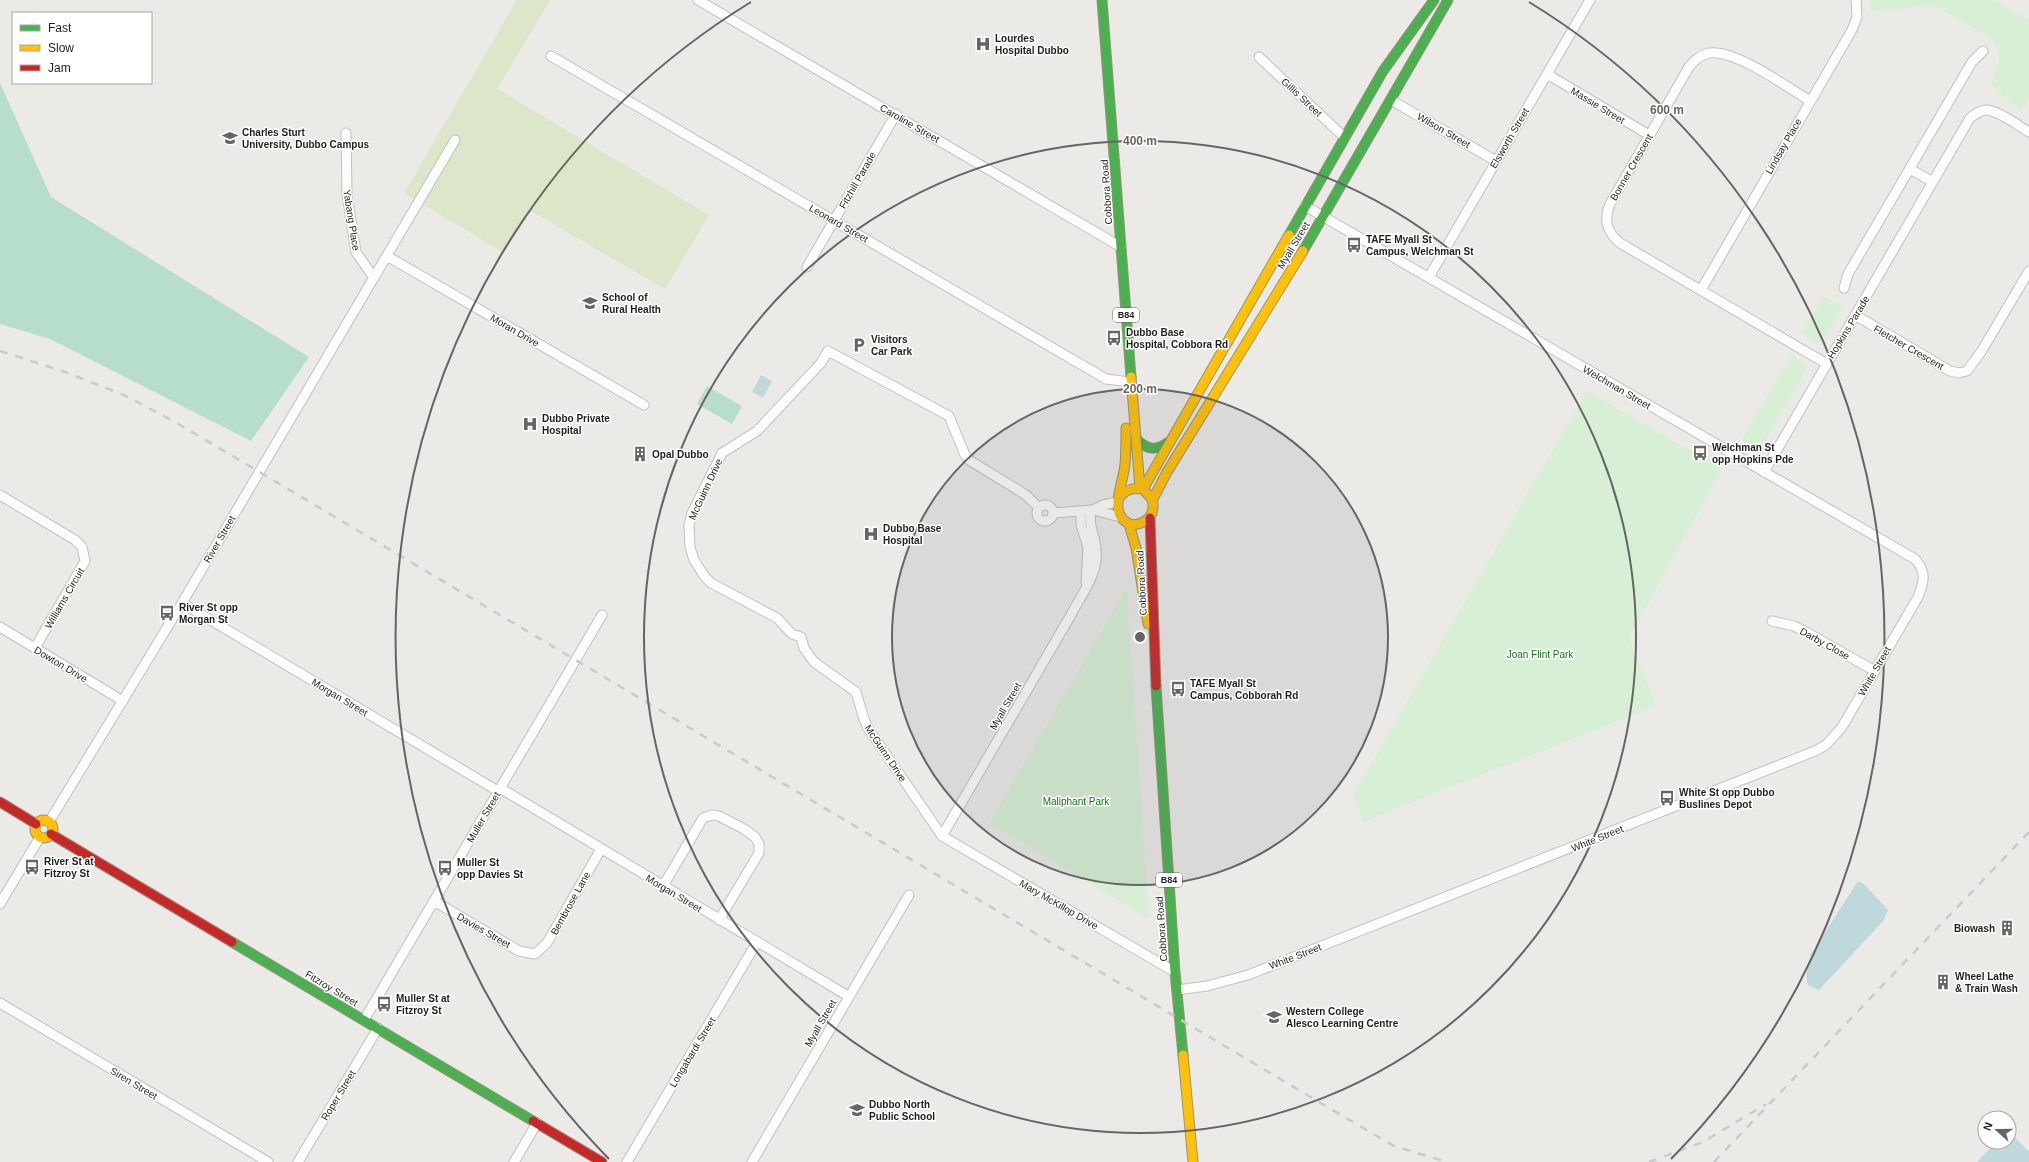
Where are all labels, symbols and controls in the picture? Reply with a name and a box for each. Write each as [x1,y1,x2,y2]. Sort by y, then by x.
legend [12,12,152,84]
text: Fast [48,21,72,35]
place label: Lourdes Hospital Dubbo [995,33,1069,56]
hospital icon: Lourdes Hospital Dubbo [974,35,992,53]
text: Slow [48,41,74,55]
text: Jam [48,61,71,75]
street label: Gillis Street [1279,76,1324,119]
street label: Massie Street [1569,85,1627,126]
street label: Caroline Street [878,102,942,145]
text: 600 m [1650,103,1684,117]
street label: Elsworth Street [1488,106,1531,170]
street label: Wilson Street [1415,111,1472,150]
street label: Lindsay Place [1763,116,1804,176]
place label: Charles Sturt University, Dubbo Campus [242,127,369,150]
school or university icon: Charles Sturt University, Dubbo Campus [221,129,239,147]
street label: Bonner Crescent [1608,132,1655,202]
text: 400 m [1123,134,1157,148]
street label: Fitzhill Parade [837,150,878,210]
street label: Cobbora Road [1099,159,1114,225]
street label: Yabang Place [341,189,362,252]
street label: Leonard Street [807,202,870,245]
street label: Myall Street [1275,220,1312,271]
place label: TAFE Myall St Campus, Welchman St [1366,234,1474,257]
bus stop icon: TAFE Myall St Campus, Welchman St [1345,236,1363,254]
place label: School of Rural Health [602,292,661,315]
school or university icon: School of Rural Health [581,294,599,312]
street label: Hopkins Parade [1825,294,1872,361]
road number: B84 [1113,308,1139,322]
street label: Moran Drive [488,312,541,349]
street label: Fletcher Crescent [1872,323,1946,372]
place label: Dubbo Base Hospital, Cobbora Rd [1126,327,1228,350]
bus stop icon: Dubbo Base Hospital, Cobbora Rd [1105,329,1123,347]
place label: Visitors Car Park [871,334,913,357]
parking icon: Visitors Car Park [850,336,868,354]
street label: Welchman Street [1581,364,1653,411]
text: 200 m [1123,382,1157,396]
place label: Dubbo Private Hospital [542,413,610,436]
hospital icon: Dubbo Private Hospital [521,415,539,433]
place label: Welchman St opp Hopkins Pde [1712,442,1794,465]
bus stop icon: Welchman St opp Hopkins Pde [1691,444,1709,462]
building icon: Opal Dubbo [631,445,649,463]
place label: Opal Dubbo [652,449,709,460]
street label: McGuinn Drive [686,457,725,522]
street label: River Street [201,513,238,565]
place label: Dubbo Base Hospital [883,523,942,546]
hospital icon: Dubbo Base Hospital [862,525,880,543]
street label: Cobbora Road [1134,550,1149,616]
street label: Williams Circuit [43,566,86,631]
place label: River St opp Morgan St [179,602,238,625]
bus stop icon: River St opp Morgan St [158,604,176,622]
street label: Darby Close [1798,625,1852,662]
centre of rings [1133,630,1147,644]
street label: Dowton Drive [32,644,90,685]
street label: White Street [1856,644,1893,698]
park label: Joan Flint Park [1507,649,1574,660]
street label: Morgan Street [310,676,370,719]
place label: TAFE Myall St Campus, Cobborah Rd [1190,678,1298,701]
street label: Myall Street [987,680,1024,732]
bus stop icon: TAFE Myall St Campus, Cobborah Rd [1169,680,1187,698]
street label: McGuinn Drive [863,723,909,784]
place label: White St opp Dubbo Buslines Depot [1679,787,1775,810]
bus stop icon: White St opp Dubbo Buslines Depot [1658,789,1676,807]
street label: Muller Street [464,790,502,845]
park label: Maliphant Park [1043,796,1110,807]
street label: White Street [1570,823,1625,854]
place label: River St at Fitzroy St [44,856,94,879]
place label: Muller St opp Davies St [457,857,524,880]
bus stop icon: River St at Fitzroy St [23,858,41,876]
bus stop icon: Muller St opp Davies St [436,859,454,877]
street label: Bembrose Lane [549,869,593,937]
street label: Morgan Street [644,872,704,915]
road number: B84 [1156,873,1182,887]
street label: Mary McKillop Drive [1018,877,1100,932]
street label: Cobbora Road [1154,896,1169,962]
street label: Davies Street [455,911,513,950]
building icon: Biowash [1998,919,2016,937]
place label: Biowash [1954,923,1995,934]
street label: White Street [1268,941,1323,971]
street label: Fitzroy Street [303,968,360,1009]
place label: Wheel Lathe & Train Wash [1955,971,2018,994]
building icon: Wheel Lathe & Train Wash [1934,973,1952,991]
place label: Muller St at Fitzroy St [396,993,451,1016]
bus stop icon: Muller St at Fitzroy St [375,995,393,1013]
street label: Myall Street [802,997,839,1049]
place label: Western College Alesco Learning Centre [1286,1006,1399,1029]
school or university icon: Western College Alesco Learning Centre [1265,1008,1283,1026]
street label: Longabardi Street [667,1015,718,1089]
street label: Siren Street [108,1065,159,1102]
street label: Roper Street [319,1068,358,1122]
place label: Dubbo North Public School [869,1099,935,1122]
school or university icon: Dubbo North Public School [848,1101,866,1119]
north arrow [1977,1110,2017,1150]
text: N [1981,1121,1995,1132]

